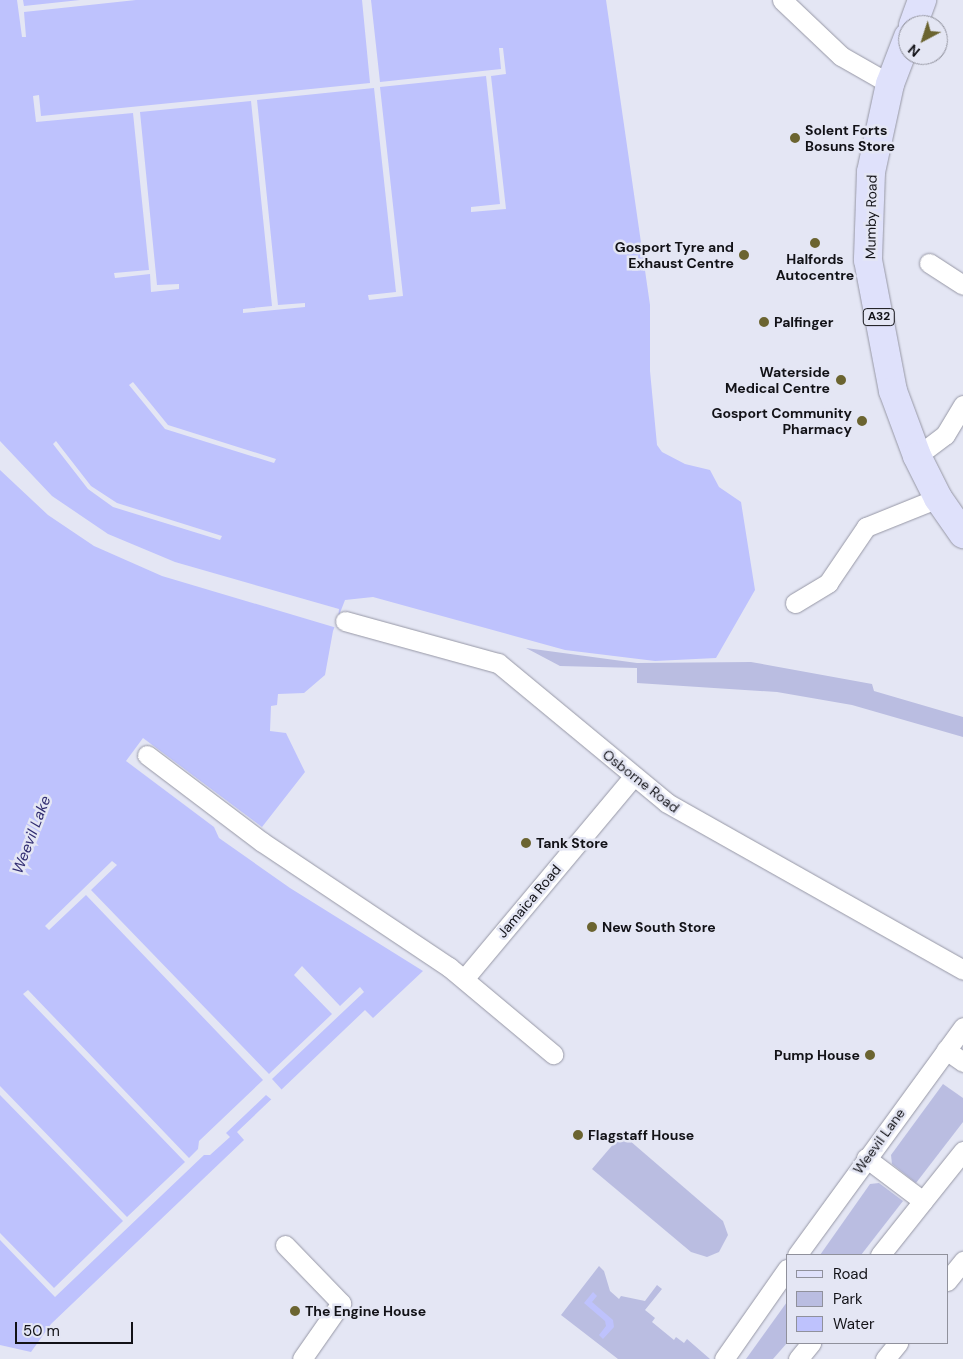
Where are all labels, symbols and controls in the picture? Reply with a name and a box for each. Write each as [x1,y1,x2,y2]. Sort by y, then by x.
north arrow [898,15,948,65]
text: N [904,41,924,61]
place label: Solent Forts Bosuns Store [805,122,895,154]
marker: Solent Forts Bosuns Store [789,132,801,144]
street label: Mumby Road [862,175,880,259]
marker: Halfords Autocentre [809,237,821,249]
place label: Gosport Tyre and Exhaust Centre [615,239,734,272]
marker: Gosport Tyre and Exhaust Centre [738,249,750,261]
place label: Halfords Autocentre [776,251,854,284]
road number: A32 [863,308,895,326]
place label: Palfinger [774,314,833,330]
marker: Palfinger [758,316,770,328]
place label: Waterside Medical Centre [725,364,830,397]
marker: Waterside Medical Centre [834,373,848,387]
place label: Gosport Community Pharmacy [711,405,852,438]
marker: Gosport Community Pharmacy [856,415,868,427]
street label: Osborne Road [599,746,683,816]
water label: Weevil Lake [9,793,55,877]
place label: Tank Store [536,835,608,851]
marker: Tank Store [520,837,532,849]
street label: Jamaica Road [494,861,564,941]
place label: New South Store [602,919,716,935]
marker: New South Store [586,921,598,933]
place label: Pump House [774,1047,860,1063]
marker: Pump House [864,1049,876,1061]
street label: Weevil Lane [850,1105,908,1177]
place label: Flagstaff House [588,1127,694,1143]
marker: Flagstaff House [572,1129,584,1141]
legend [786,1254,948,1344]
text: Road [833,1264,868,1284]
text: Park [833,1289,863,1309]
place label: The Engine House [305,1303,426,1319]
marker: The Engine House [289,1305,301,1317]
scale bar [18,1312,135,1344]
text: Water [833,1314,874,1334]
text: 50 m [23,1321,60,1341]

